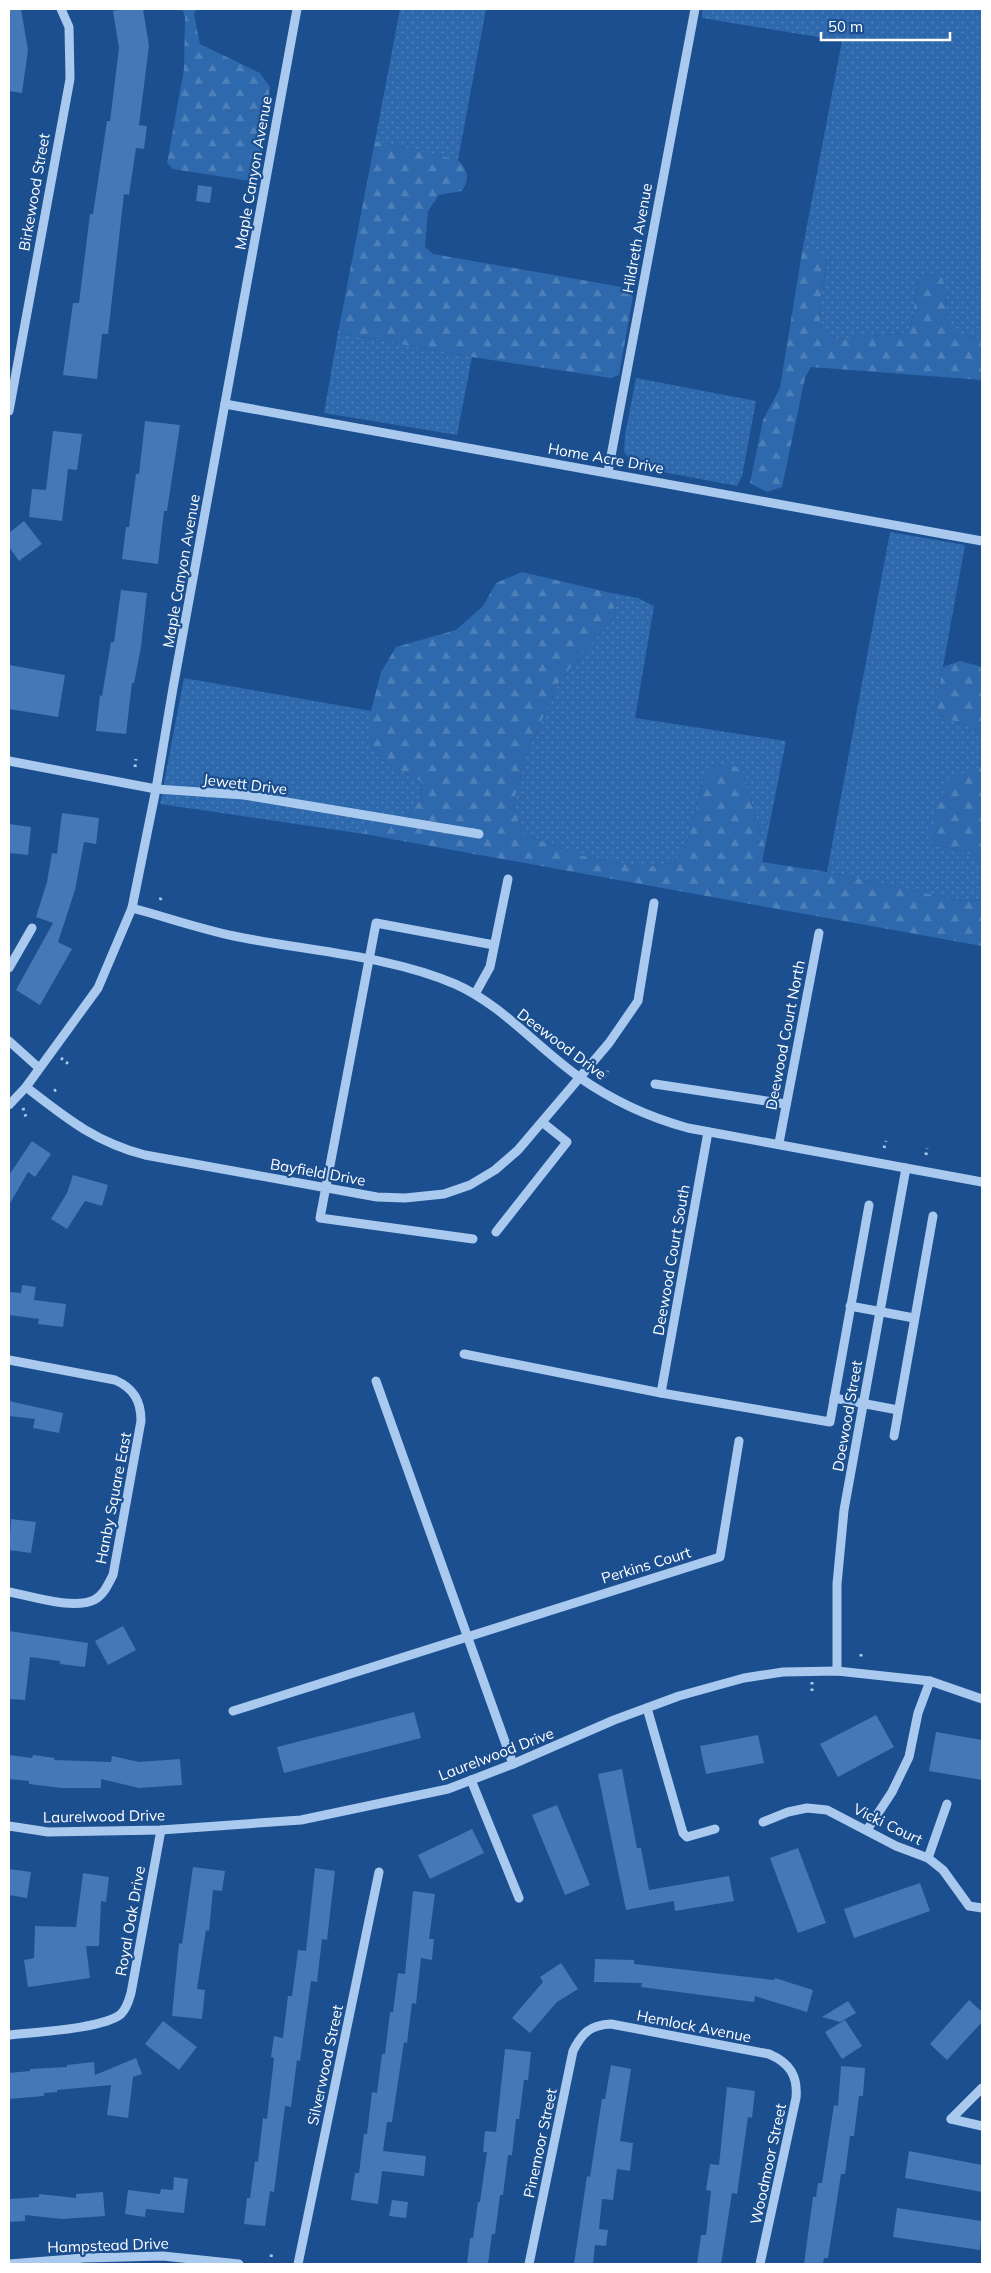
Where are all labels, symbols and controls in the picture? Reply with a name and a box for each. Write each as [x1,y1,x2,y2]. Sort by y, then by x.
scale bar [821,10,950,42]
text: 50 m [828,17,863,36]
street label: Maple Canyon Avenue [230,95,276,251]
street label: Birkewood Street [14,132,54,252]
street label: Hildreth Avenue [618,182,656,294]
street label: Home Acre Drive [547,438,665,478]
street label: Maple Canyon Avenue [158,493,204,649]
street label: Jewett Drive [202,769,288,799]
street label: Deewood Court North [761,959,809,1111]
street label: Deewood Drive [514,1004,610,1084]
street label: Bayfield Drive [269,1154,367,1190]
street label: Deewood Court South [648,1183,694,1337]
street label: Doewood Street [828,1359,866,1473]
street label: Hanby Square East [91,1431,135,1565]
street label: Perkins Court [599,1542,693,1588]
street label: Laurelwood Drive [436,1723,556,1785]
street label: Vicki Court [850,1799,926,1849]
street label: Laurelwood Drive [43,1805,165,1827]
street label: Royal Oak Drive [111,1864,149,1978]
street label: Silverwood Street [303,2003,347,2127]
street label: Hemlock Avenue [635,2006,753,2046]
street label: Pinemoor Street [519,2087,561,2199]
street label: Woodmoor Street [746,2102,790,2226]
street label: Hampstead Drive [47,2233,169,2257]

